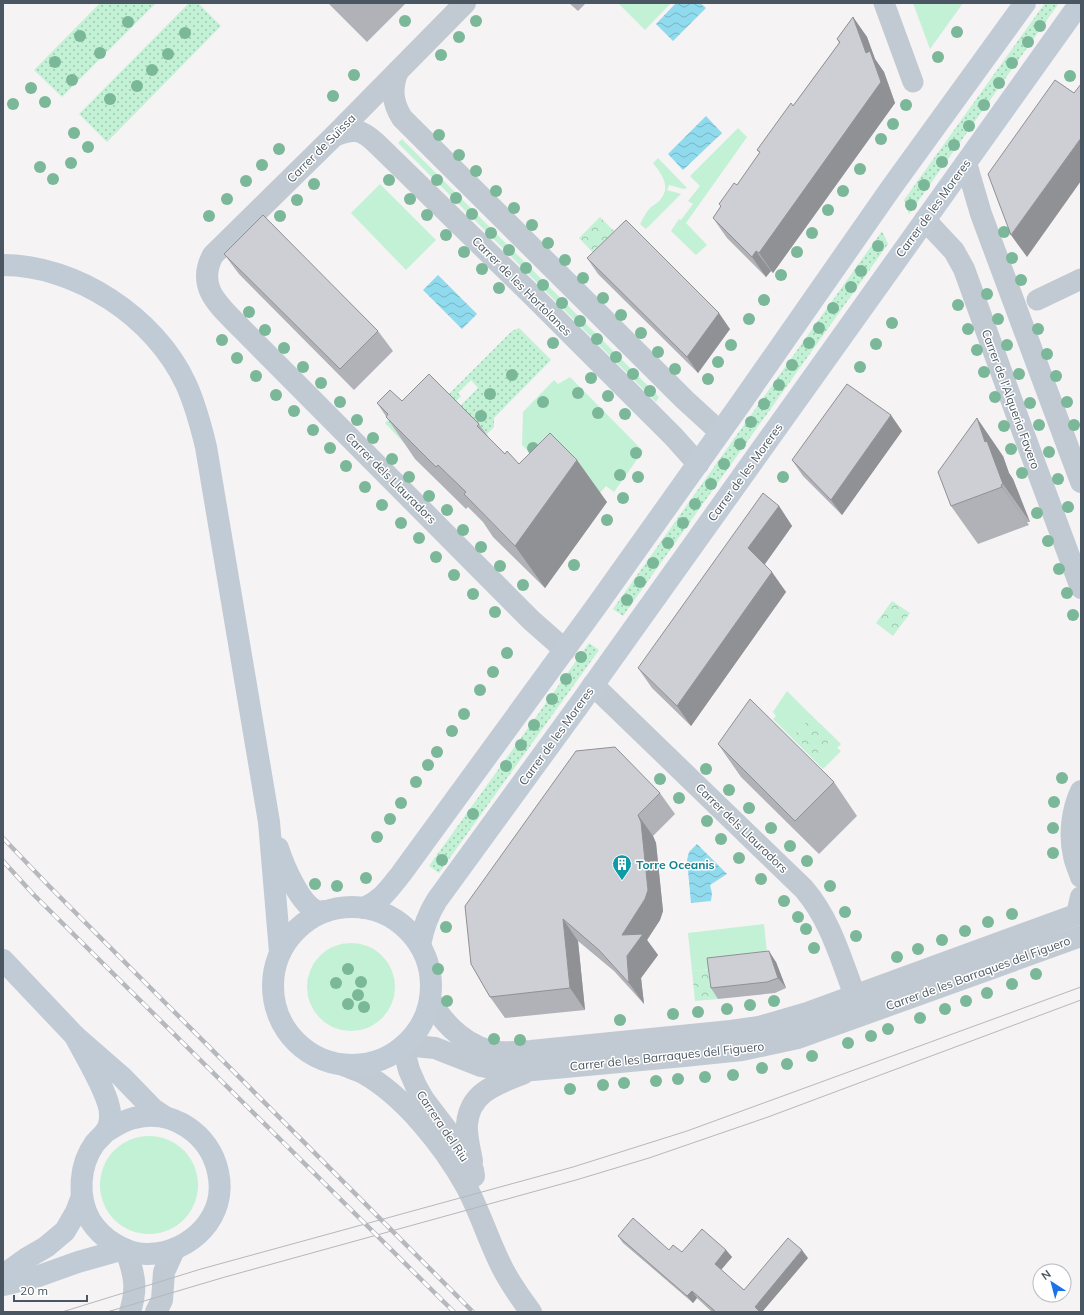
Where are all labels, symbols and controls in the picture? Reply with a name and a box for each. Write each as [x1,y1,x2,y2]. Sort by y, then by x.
street label: Carrer de Suïssa [283,110,359,186]
street label: Carrer de les Moreres [892,156,974,260]
street label: Carrer de les Hortolanes [469,233,575,339]
street label: Carrer de l'Alqueria Favero [979,327,1043,471]
street label: Carrer de les Moreres [704,420,786,524]
street label: Carrer dels Llauradors [342,429,440,527]
street label: Carrer de les Moreres [515,684,597,788]
street label: Carrer dels Llauradors [693,780,791,876]
building icon: Torre Oceanis [611,853,633,881]
place label: Torre Oceanis [636,857,715,872]
street label: Carrer de les Barraques del Figuero [884,933,1072,1013]
street label: Carrer de les Barraques del Figuero [569,1038,765,1074]
street label: Carrera del Riu [414,1087,472,1165]
north arrow [1032,1263,1072,1303]
text: N [1039,1267,1054,1283]
scale bar [14,1277,87,1303]
text: 20 m [20,1283,48,1298]

